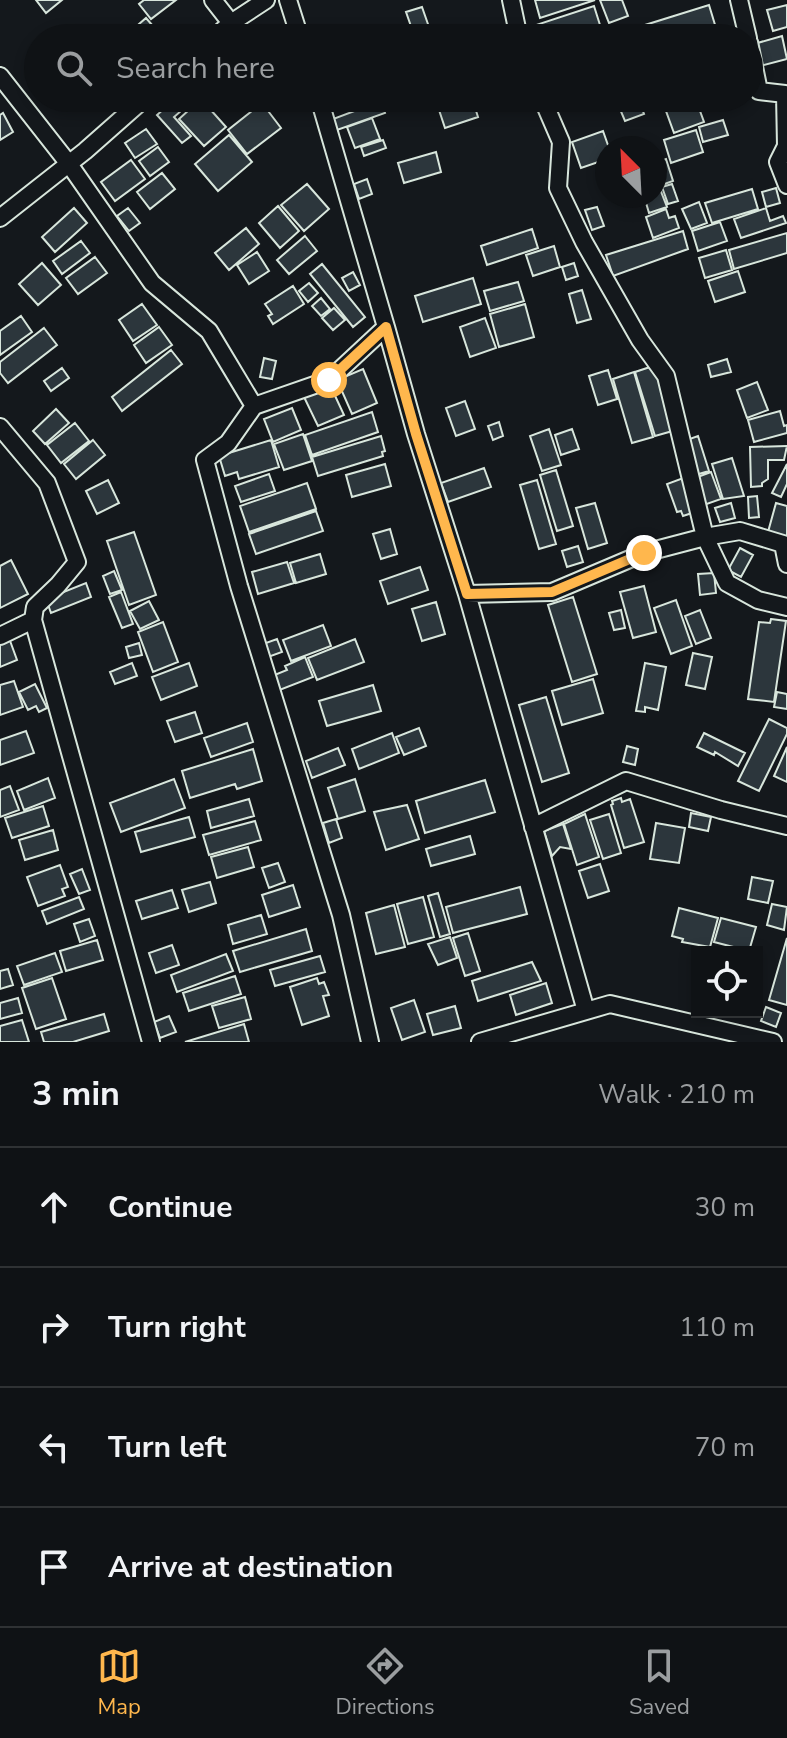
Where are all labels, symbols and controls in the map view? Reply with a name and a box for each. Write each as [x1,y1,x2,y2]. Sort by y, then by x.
search box [24,24,763,112]
icon: search [52,46,96,90]
text: Search here [116,48,275,89]
north arrow [595,136,667,208]
route start [311,362,347,398]
route end [626,535,662,571]
map controls [691,946,763,1018]
button: locate [691,946,763,1018]
text: 3 min [32,1071,120,1117]
text: Walk · 210 m [598,1077,755,1112]
icon: ahead [32,1185,76,1229]
text: Continue [108,1187,233,1228]
text: 30 m [695,1190,755,1225]
icon: right [32,1305,76,1349]
text: Turn right [108,1307,246,1348]
text: 110 m [679,1310,755,1345]
icon: left [32,1425,76,1469]
text: Turn left [108,1427,226,1468]
text: 70 m [695,1430,755,1465]
icon: arrive [32,1545,76,1589]
text: Arrive at destination [108,1547,393,1588]
tab: Map [97,1644,141,1722]
tab: Directions [336,1644,435,1722]
tab: Saved [629,1644,690,1722]

